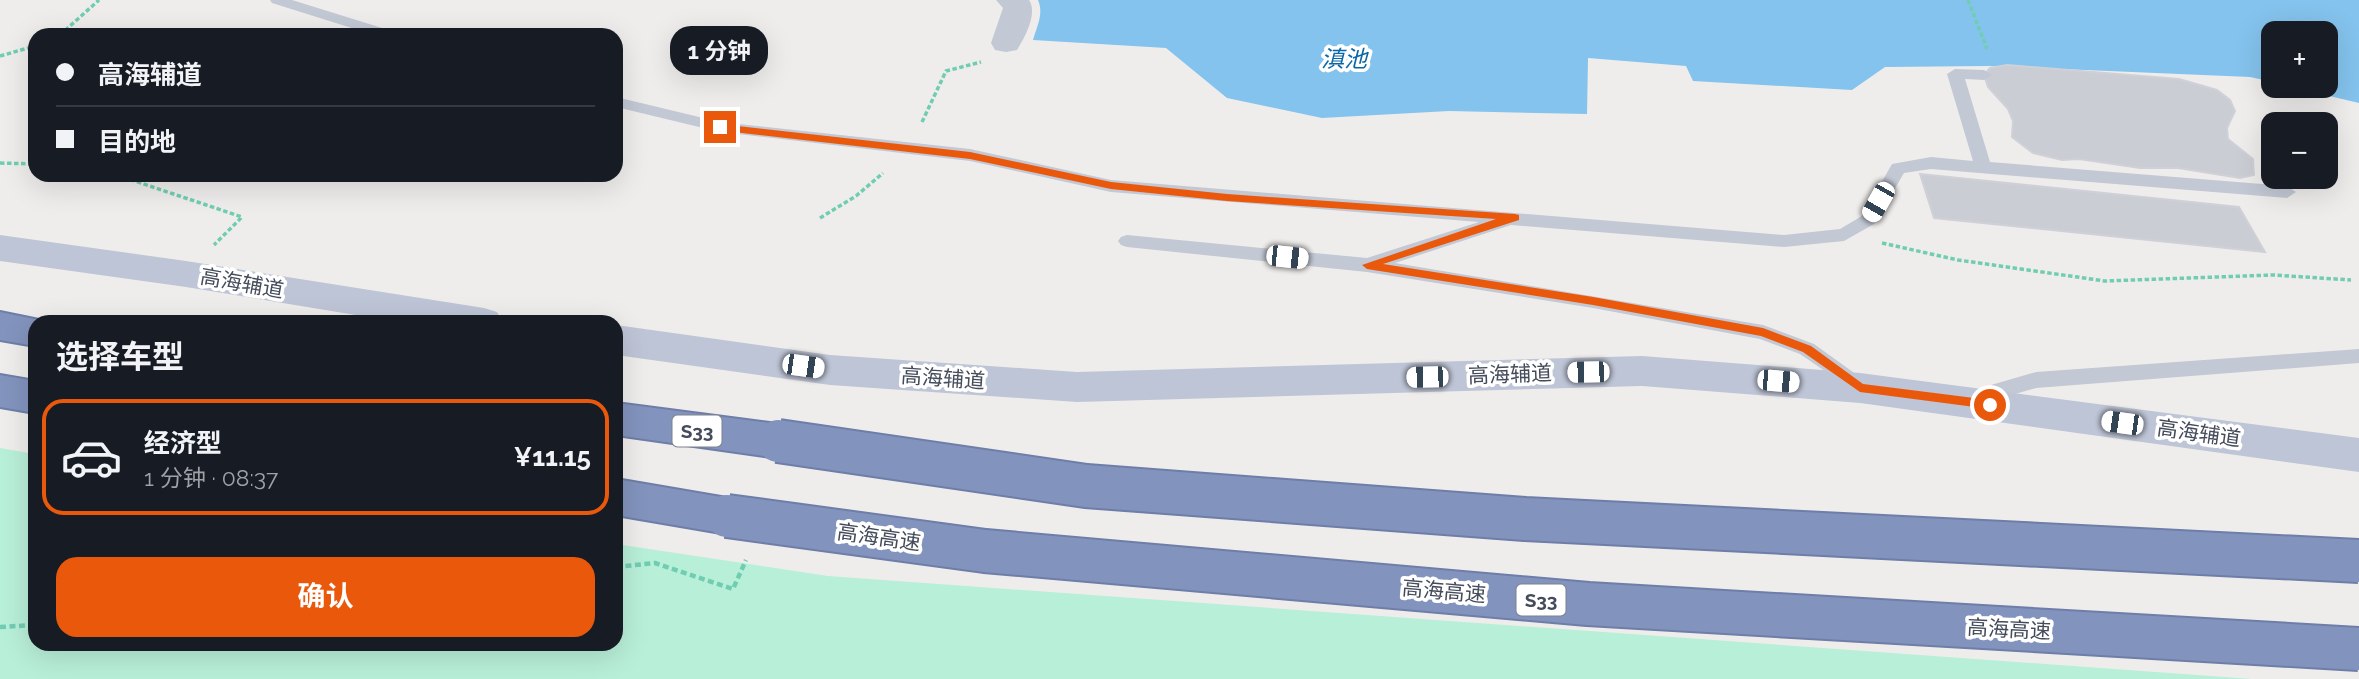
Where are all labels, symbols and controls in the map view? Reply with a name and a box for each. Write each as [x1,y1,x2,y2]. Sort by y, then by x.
map controls [2261,21,2338,189]
button: + [2261,21,2338,98]
callout: 1 分钟 [671,25,769,74]
text: 1 分钟 [688,37,750,64]
water label: 滇池 [1321,45,1369,72]
text: 高海辅道 [98,60,202,90]
route end [704,111,736,143]
button: − [2261,112,2338,189]
text: 目的地 [98,127,176,157]
car [1859,179,1898,225]
car [1266,244,1309,270]
street label: 高海辅道 [198,263,286,303]
text: 选择车型 [56,338,184,375]
car [781,353,826,379]
street label: 高海辅道 [1468,360,1552,388]
car [1567,361,1610,383]
street label: 高海辅道 [900,363,986,393]
car [1406,366,1449,388]
car [1757,369,1800,393]
route start [1974,389,2006,421]
car [2100,410,2145,436]
street label: 高海辅道 [2156,415,2242,451]
road number: S33 [672,416,722,446]
icon: car [60,426,123,489]
text: 经济型 [144,428,222,458]
text: ¥11.15 [514,442,591,472]
text: 1 分钟 · 08:37 [144,464,278,491]
street label: 高海高速 [836,519,922,555]
button: 确认 [56,557,595,637]
street label: 高海高速 [1401,575,1487,607]
road number: S33 [1516,584,1566,615]
street label: 高海高速 [1966,614,2052,644]

